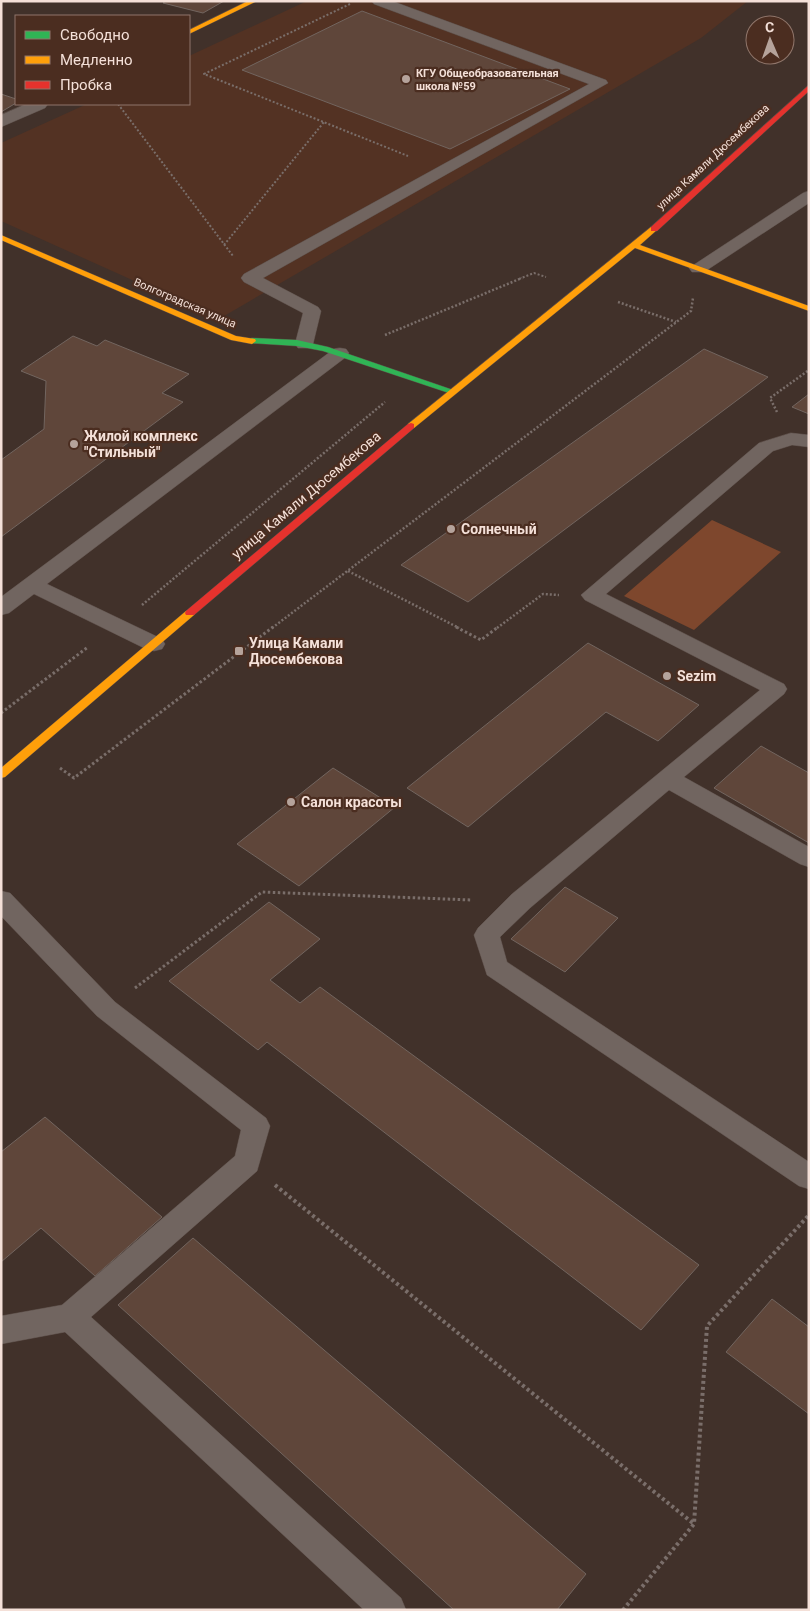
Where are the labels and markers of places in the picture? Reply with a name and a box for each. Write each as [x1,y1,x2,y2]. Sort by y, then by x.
place label: КГУ Общеобразовательная школа №59 [416,67,559,93]
marker: КГУ Общеобразовательная школа №59 [400,73,412,85]
place label: Жилой комплекс "Стильный" [84,428,198,460]
marker: Жилой комплекс "Стильный" [68,438,80,450]
place label: Солнечный [461,521,537,537]
marker: Солнечный [445,523,457,535]
place label: Улица Камали Дюсембекова [249,635,343,667]
marker: Улица Камали Дюсембекова [233,645,245,657]
place label: Sezim [677,668,716,684]
marker: Sezim [661,670,673,682]
place label: Салон красоты [301,794,402,810]
marker: Салон красоты [285,796,297,808]

